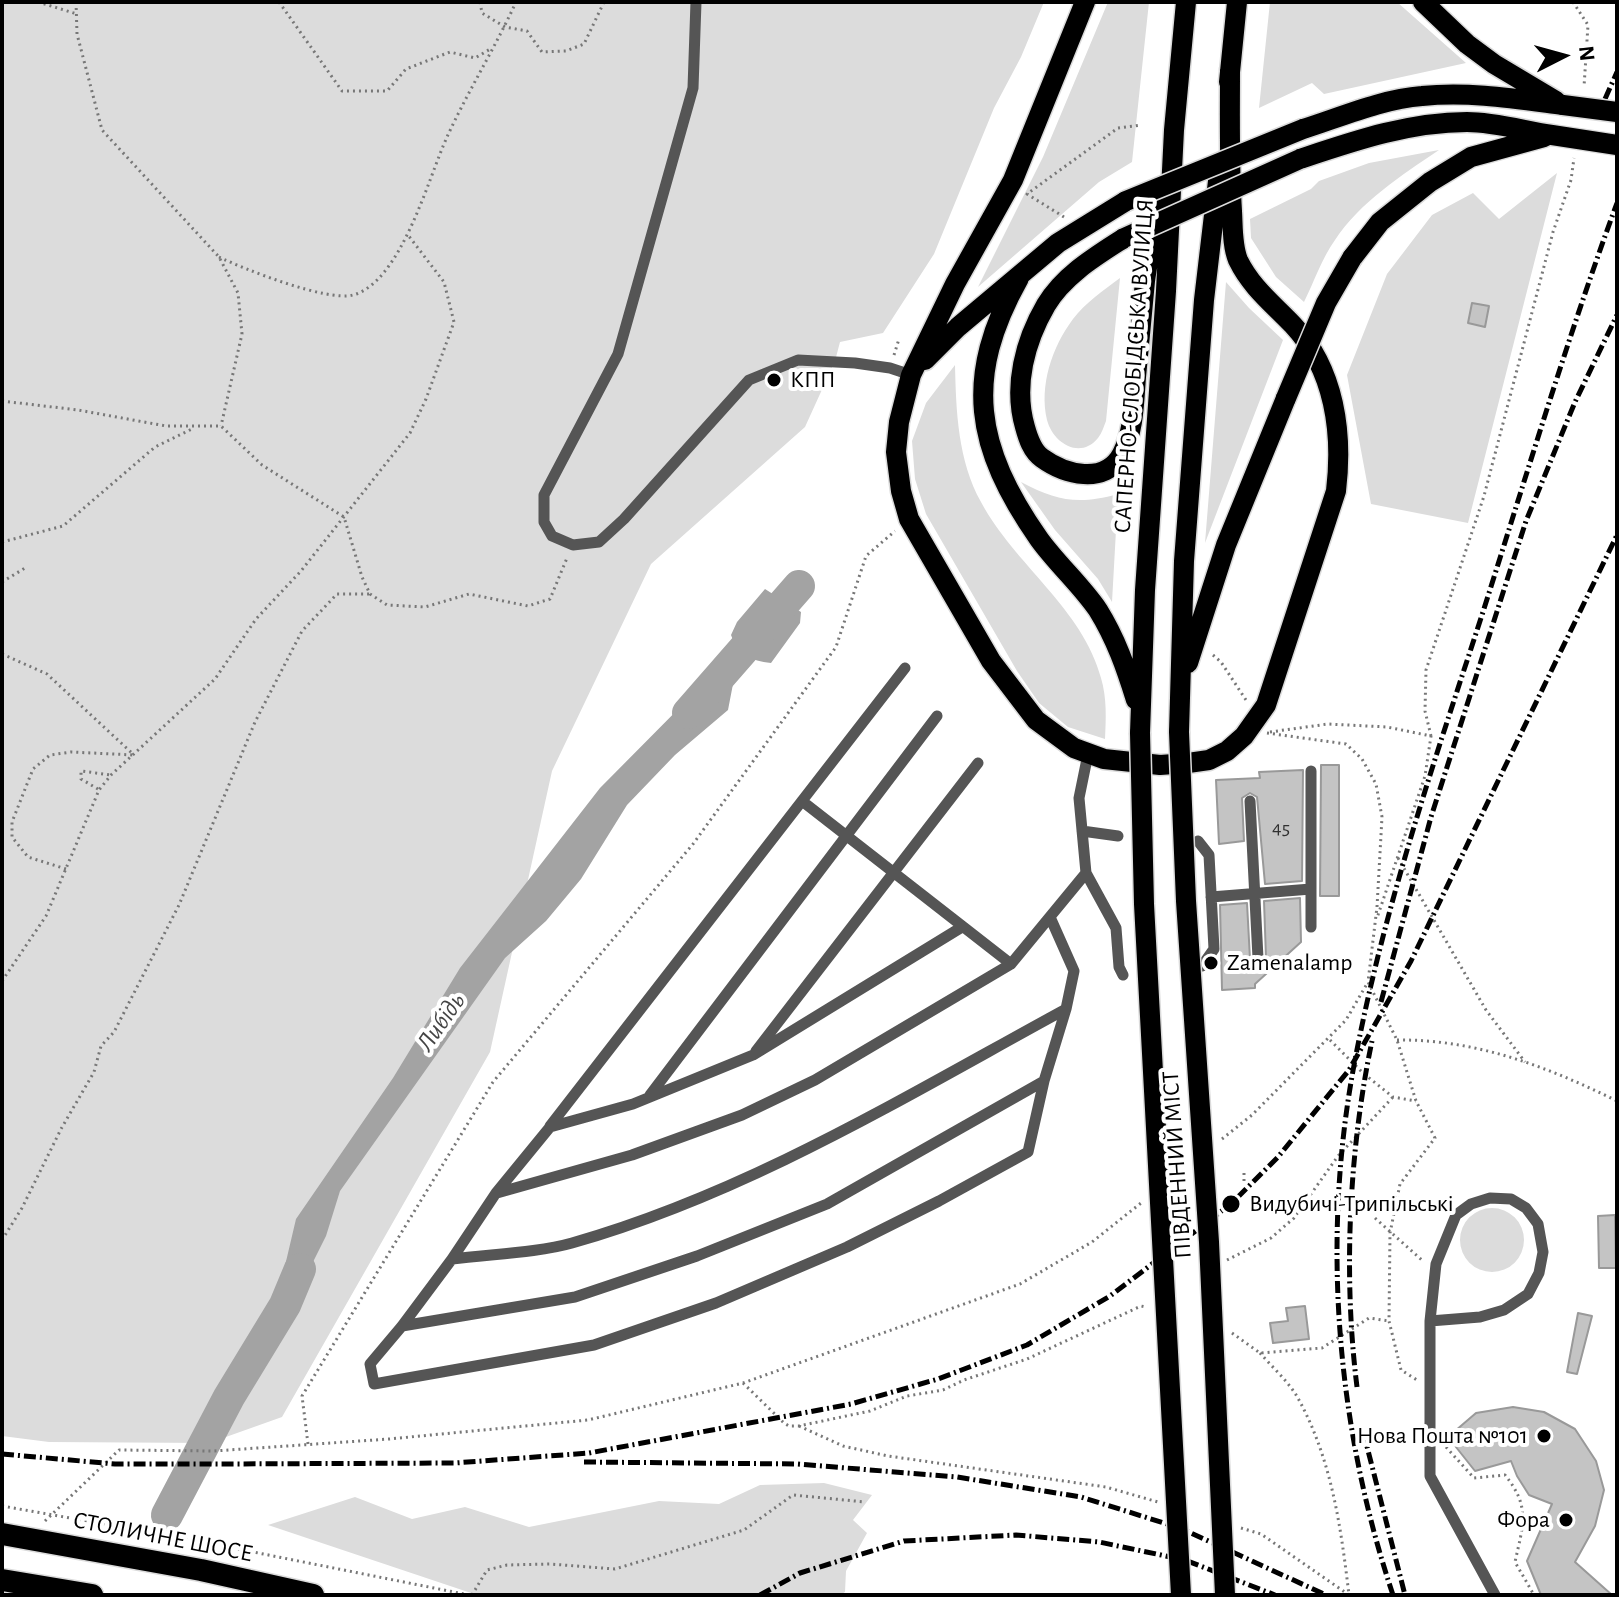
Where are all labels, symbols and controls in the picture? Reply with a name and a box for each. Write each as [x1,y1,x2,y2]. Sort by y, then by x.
north arrow [1523,16,1603,96]
text: N [1575,45,1599,62]
street label: САПЕРНО-СЛОБІДСЬКА ВУЛИЦЯ [1108,198,1160,534]
place label: КПП [790,366,836,394]
marker: КПП [765,371,783,389]
house number: 45 [1272,816,1290,840]
place label: Zamenalamp [1227,949,1352,977]
marker: Zamenalamp [1202,954,1220,972]
water label: Либідь [410,987,472,1057]
street label: ПІВДЕННИЙ МІСТ [1156,1070,1198,1260]
place label: Видубичі-Трипільські [1249,1190,1454,1218]
marker: Видубичі-Трипільські [1220,1193,1242,1215]
place label: Нова Пошта №101 [1357,1422,1528,1450]
marker: Нова Пошта №101 [1535,1427,1553,1445]
street label: СТОЛИЧНЕ ШОСЕ [71,1505,255,1569]
place label: Фора [1497,1506,1550,1534]
marker: Фора [1557,1511,1575,1529]

